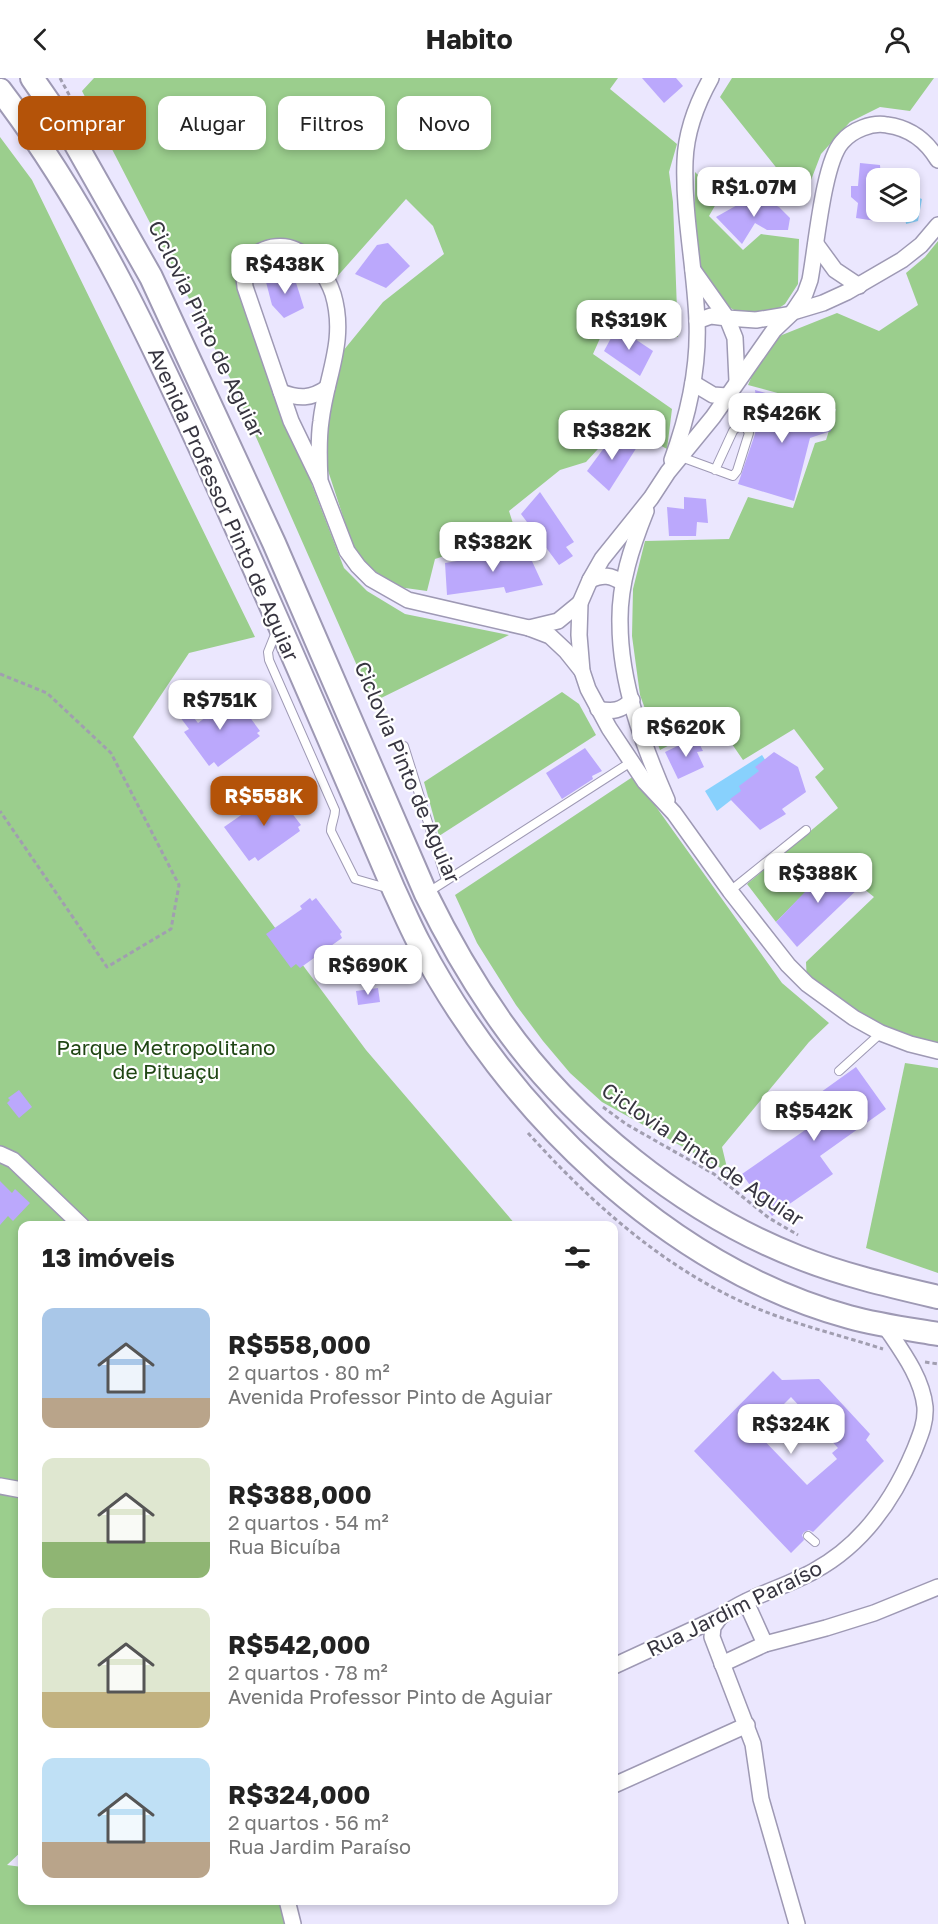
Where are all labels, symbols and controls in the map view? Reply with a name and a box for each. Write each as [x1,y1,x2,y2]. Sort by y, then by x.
icon: back [24,23,57,56]
text: Habito [425,23,513,55]
icon: person [881,23,914,56]
chip: Comprar [18,96,146,150]
chip: Alugar [158,96,266,150]
chip: Filtros [278,96,385,150]
chip: Novo [397,96,491,150]
pin: R$1.07M [699,167,809,218]
map controls [866,168,920,222]
button: layers [866,168,920,222]
text: R$1.07M [711,174,797,198]
street label: Ciclovia Pinto de Aguiar [143,216,271,442]
pin: R$438K [236,244,334,295]
text: R$438K [245,251,325,275]
pin: R$319K [580,300,678,351]
text: R$319K [591,307,668,331]
street label: Avenida Professor Pinto de Aguiar [143,343,305,665]
pin: R$426K [733,393,831,444]
text: R$426K [742,400,822,424]
pin: R$382K [563,410,661,461]
text: R$382K [573,417,652,441]
pin: R$382K [444,522,542,573]
text: R$382K [454,529,533,553]
street label: Ciclovia Pinto de Aguiar [349,657,467,887]
pin: R$751K [171,680,269,731]
text: R$751K [182,687,258,711]
pin: R$620K [637,707,735,758]
text: R$620K [646,714,726,738]
pin: R$558K [215,776,313,827]
text: R$558K [225,783,304,807]
pin: R$388K [769,853,867,904]
text: R$388K [778,860,858,884]
pin: R$690K [319,945,417,996]
text: R$690K [328,952,408,976]
park label: Parque Metropolitano de Pituaçu [56,1034,276,1084]
street label: Ciclovia Pinto de Aguiar [597,1077,809,1231]
pin: R$542K [765,1091,863,1142]
text: R$542K [775,1098,853,1122]
icon: filters [561,1241,594,1274]
text: 13 imóveis [42,1242,175,1273]
text: R$558,000 [228,1329,371,1360]
icon: home [90,1332,162,1404]
text: 2 quartos · 80 m² [228,1360,390,1384]
text: Avenida Professor Pinto de Aguiar [228,1384,553,1408]
pin: R$324K [742,1404,840,1455]
text: R$324K [752,1411,830,1435]
text: R$388,000 [228,1479,372,1510]
icon: home [90,1482,162,1554]
text: 2 quartos · 54 m² [228,1510,389,1534]
text: Rua Bicuíba [228,1534,341,1558]
street label: Rua Jardim Paraíso [642,1554,826,1662]
text: R$542,000 [228,1629,370,1660]
icon: home [90,1632,162,1704]
text: 2 quartos · 78 m² [228,1660,388,1684]
text: Avenida Professor Pinto de Aguiar [228,1684,553,1708]
text: R$324,000 [228,1779,370,1810]
icon: home [90,1782,162,1854]
text: 2 quartos · 56 m² [228,1810,389,1834]
text: Rua Jardim Paraíso [228,1834,411,1858]

